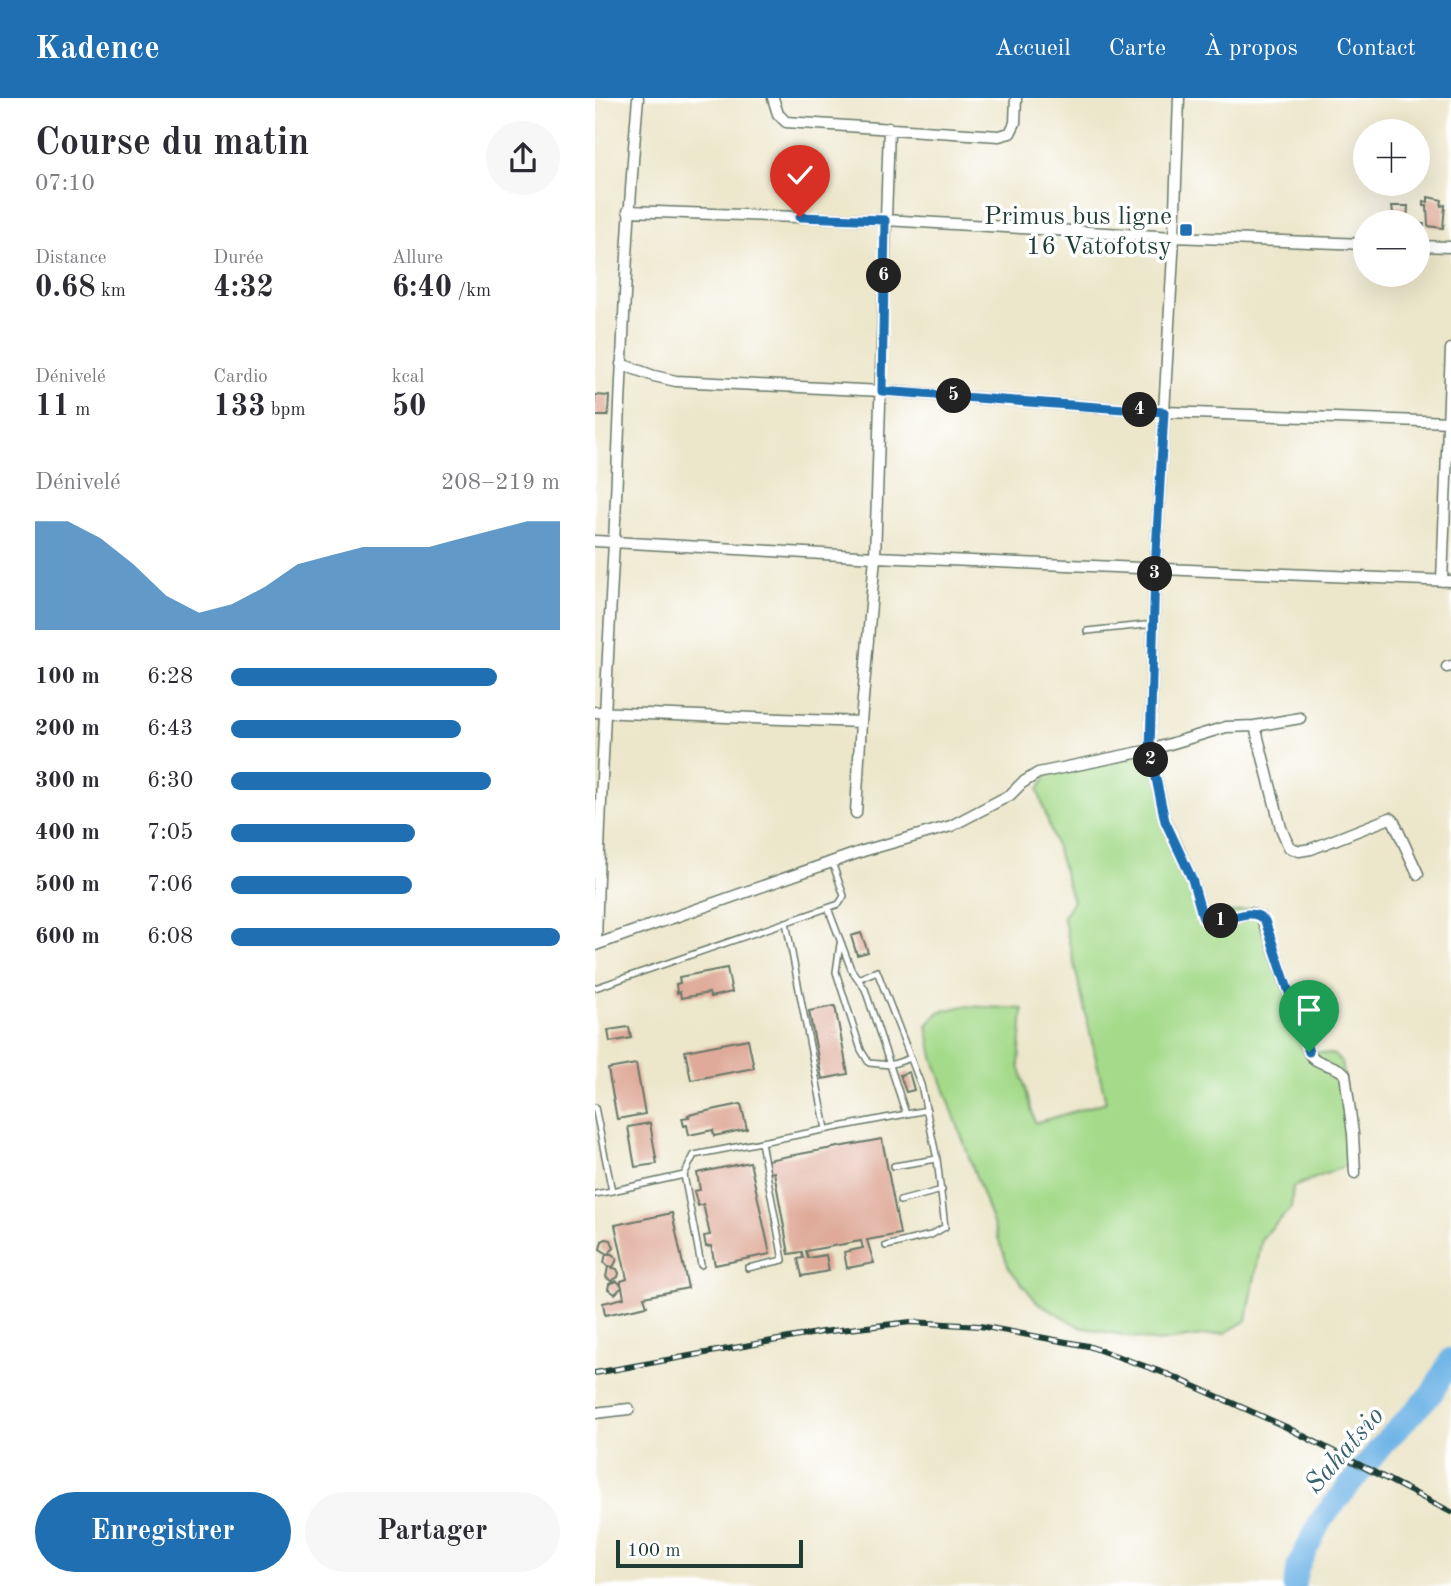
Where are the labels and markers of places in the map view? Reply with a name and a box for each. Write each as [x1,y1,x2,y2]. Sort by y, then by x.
pin [770,145,830,217]
place label: Primus bus ligne 16 Vatofotsy [984,204,1172,260]
marker: Primus bus ligne 16 Vatofotsy [1178,222,1194,238]
pin: 6 [867,258,901,294]
pin: 5 [937,378,971,414]
pin: 4 [1123,392,1157,428]
pin: 3 [1137,556,1173,592]
pin: 2 [1133,742,1169,778]
pin: 1 [1203,904,1239,938]
pin [1279,980,1339,1052]

